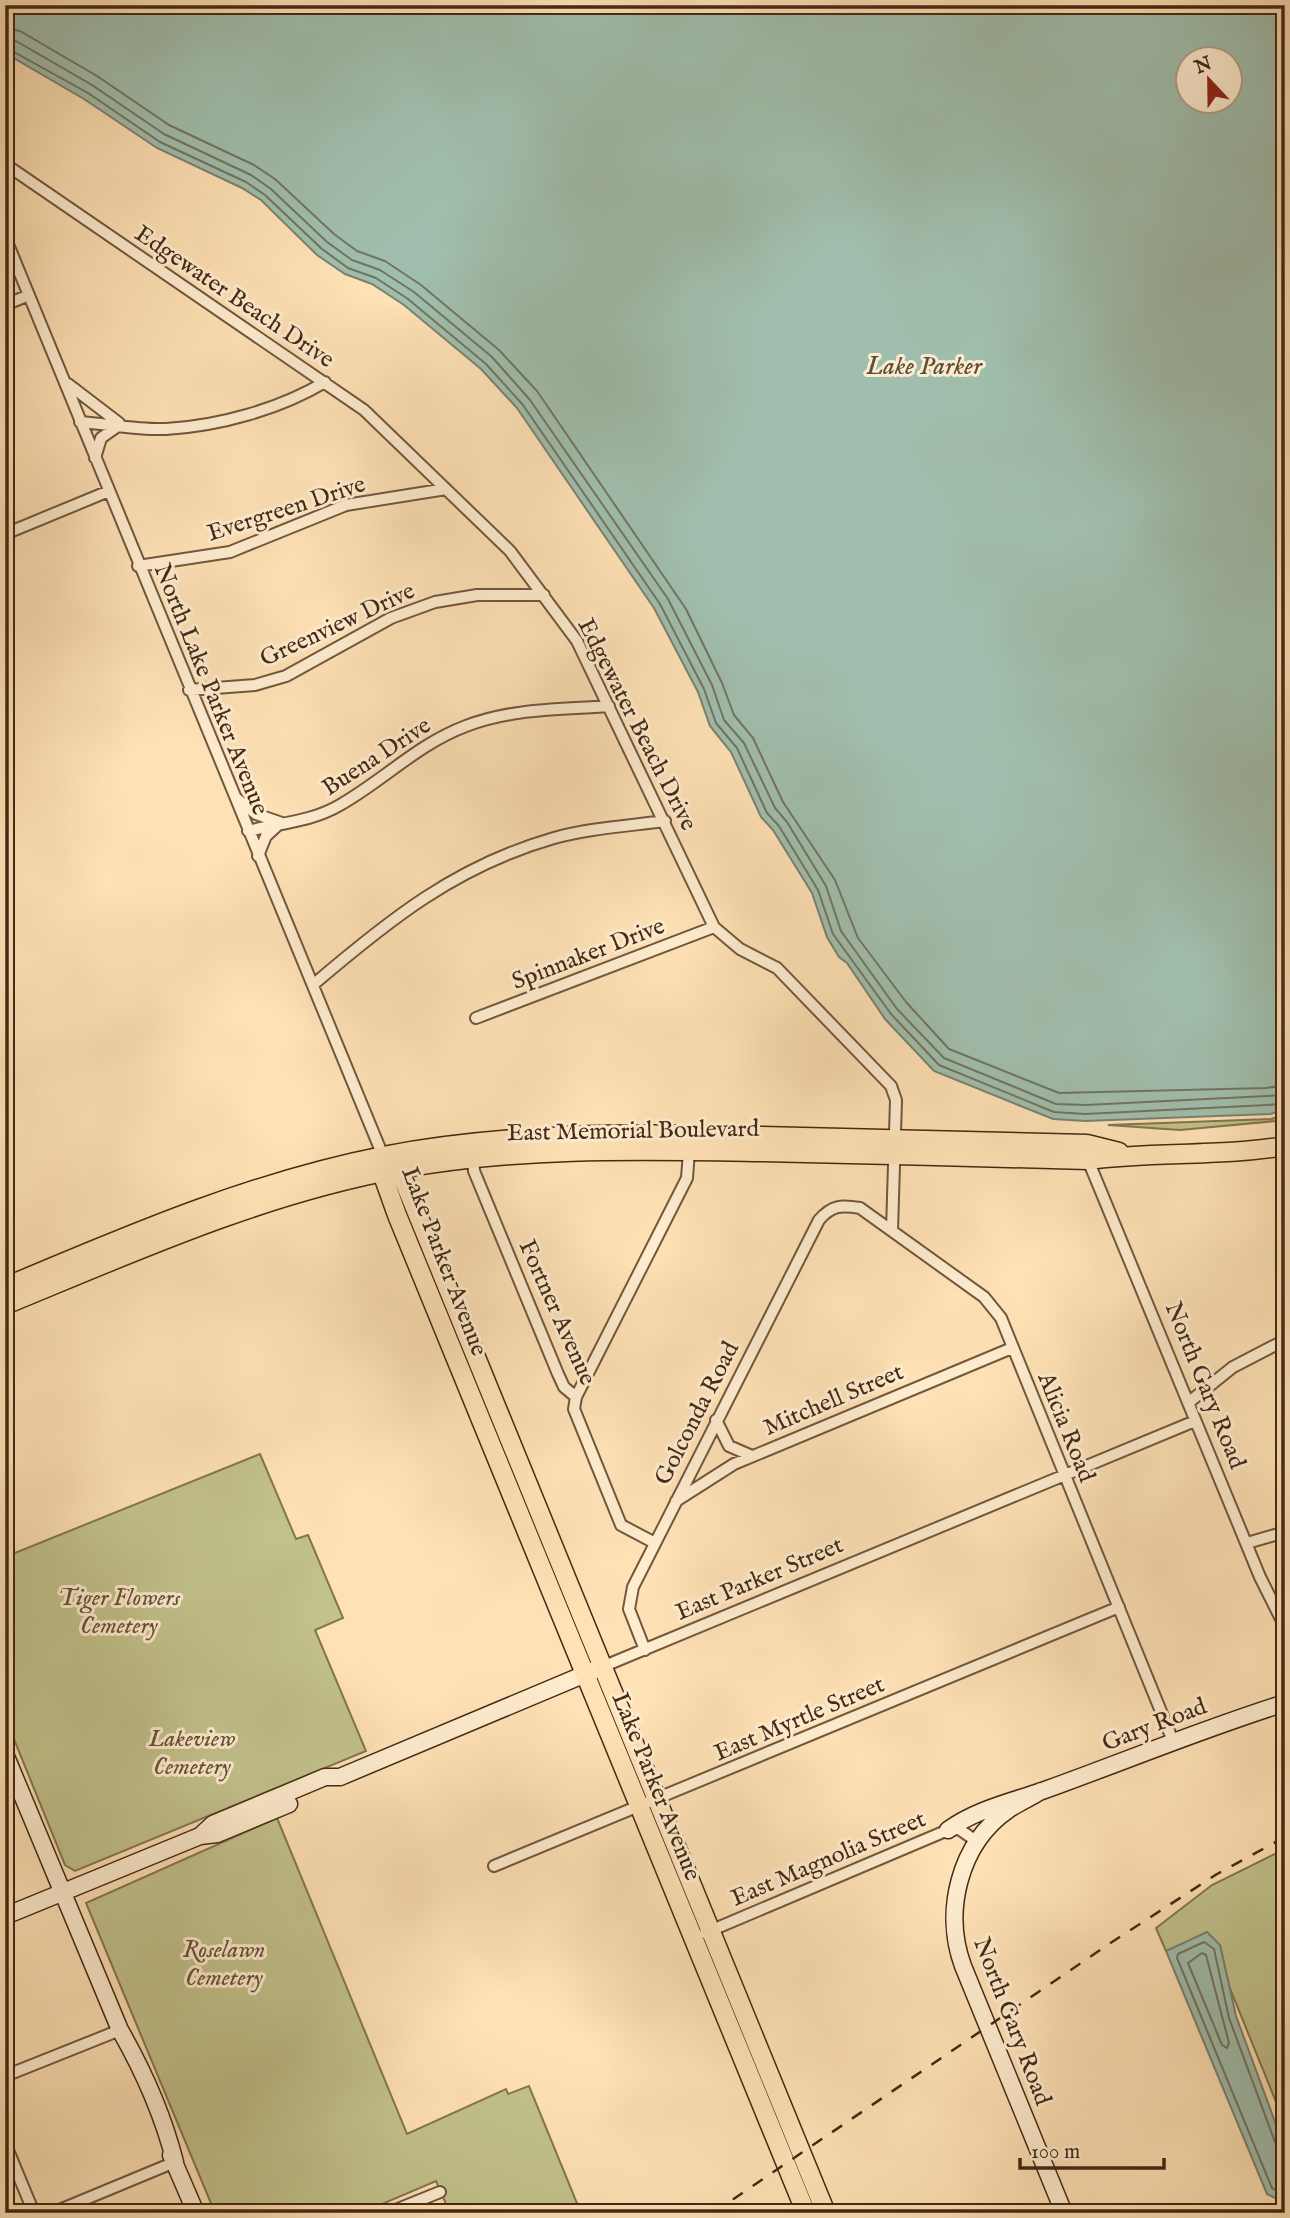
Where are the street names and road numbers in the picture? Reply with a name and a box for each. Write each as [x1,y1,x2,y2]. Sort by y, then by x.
street label: Edgewater Beach Drive [128,219,340,376]
street label: Evergreen Drive [203,469,370,550]
street label: North Lake Parker Avenue [146,559,275,820]
street label: Greenview Drive [255,576,420,675]
street label: Edgewater Beach Drive [570,613,704,836]
street label: Buena Drive [317,711,437,804]
street label: Spinnaker Drive [508,911,669,998]
street label: East Memorial Boulevard [507,1114,760,1149]
street label: Lake Parker Avenue [393,1163,494,1361]
street label: Fortner Avenue [511,1235,603,1390]
street label: North Gary Road [1157,1297,1252,1474]
street label: Golconda Road [648,1337,747,1491]
street label: Mitchell Street [759,1357,908,1444]
street label: Alicia Road [1029,1367,1102,1487]
street label: East Parker Street [671,1530,848,1629]
street label: East Myrtle Street [710,1670,889,1769]
street label: Lake Parker Avenue [604,1688,707,1885]
street label: Gary Road [1098,1691,1211,1760]
street label: East Magnolia Street [726,1804,931,1914]
street label: North Gary Road [965,1933,1058,2110]

